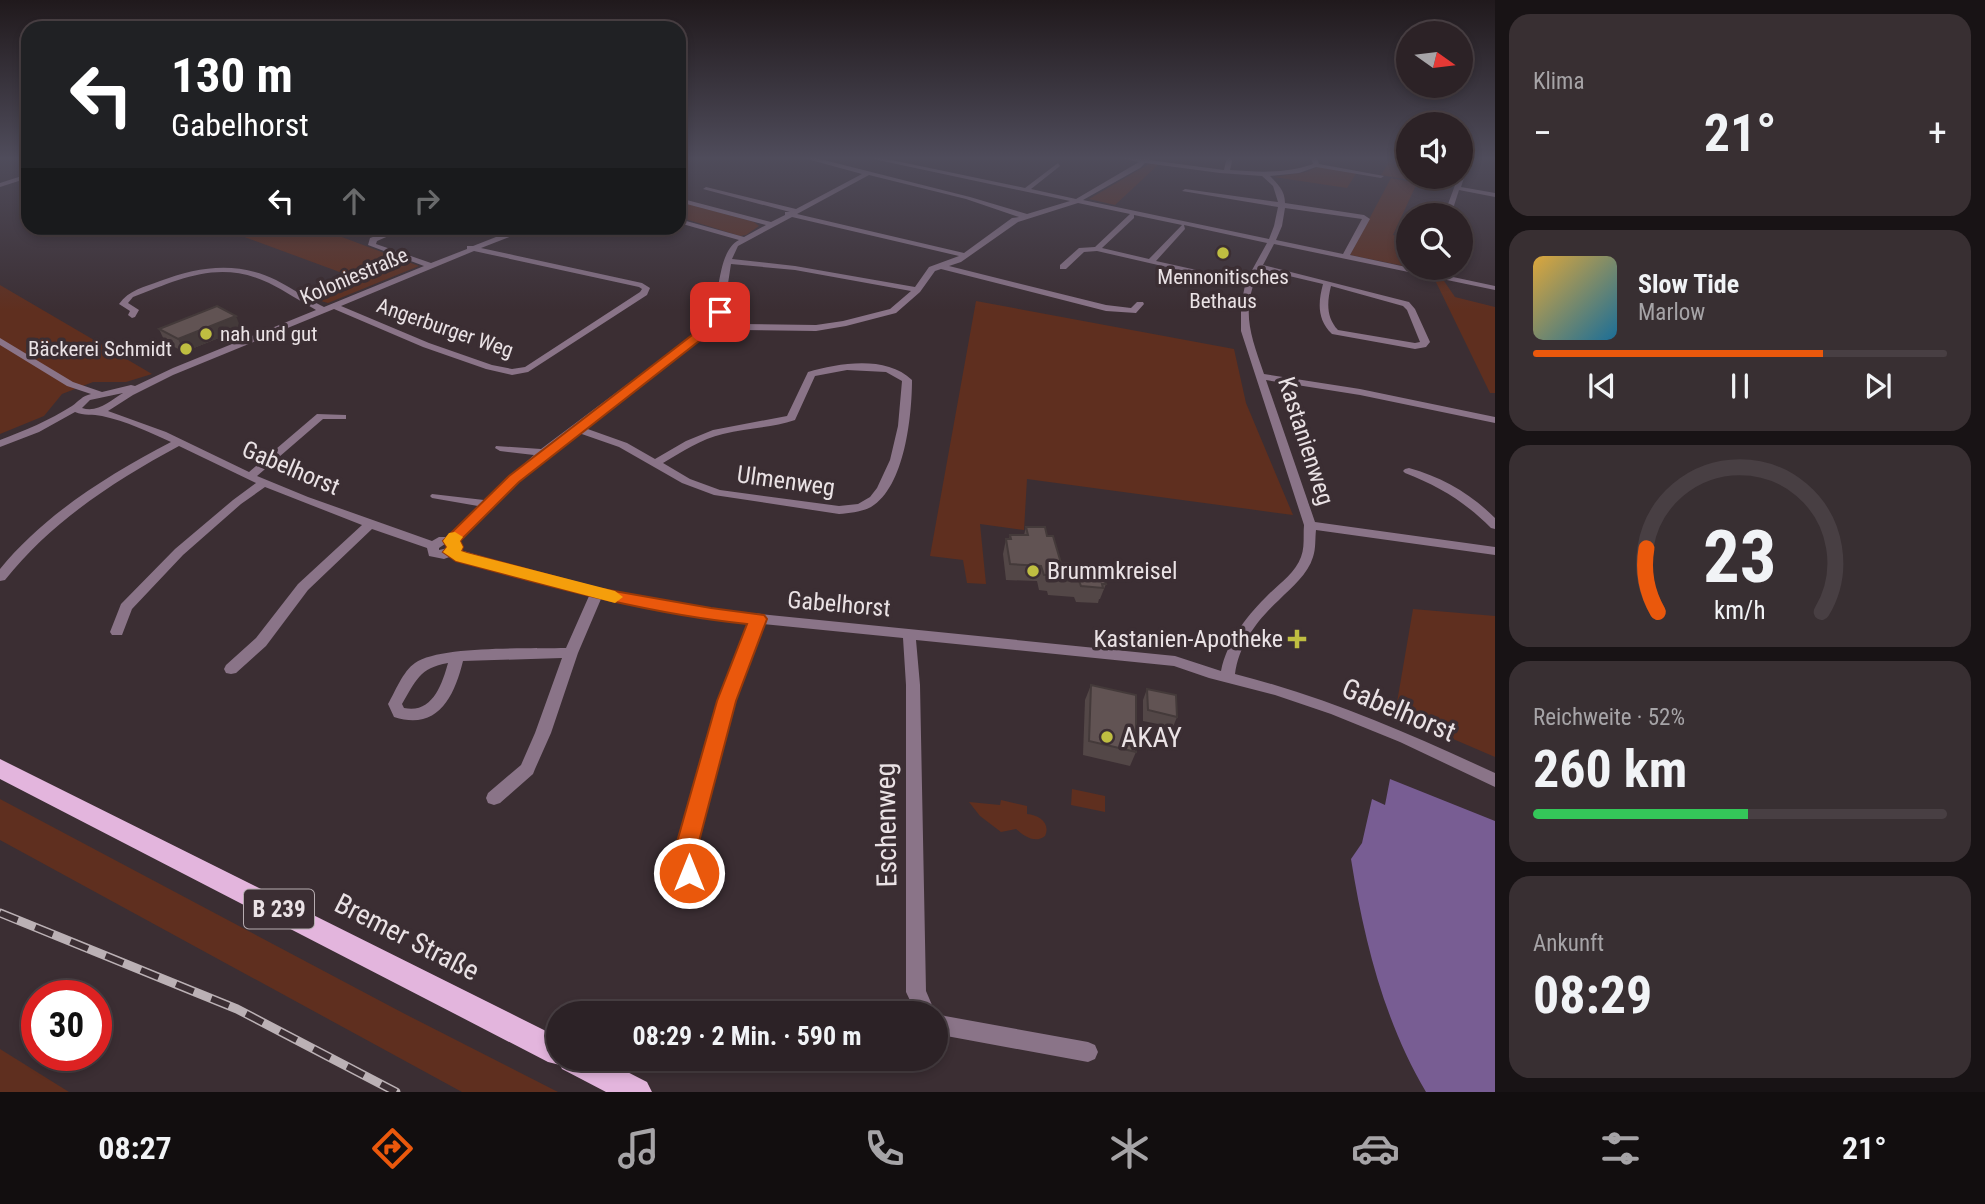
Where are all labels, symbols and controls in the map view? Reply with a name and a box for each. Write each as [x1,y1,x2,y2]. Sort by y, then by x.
north arrow [1396,21,1474,98]
map controls [1396,21,1473,280]
text: 130 m [171,47,293,104]
icon: left [56,49,147,140]
text: Klima [1533,68,1584,95]
text: 21° [1704,103,1776,164]
text: Gabelhorst [171,106,309,144]
text: − [1533,111,1552,155]
text: + [1928,111,1947,155]
button: sound [1396,112,1473,189]
icon: left [262,182,300,220]
icon: ahead [335,182,373,220]
icon: right [408,182,446,220]
button: search [1396,203,1473,280]
street label: Koloniestraße [297,243,412,309]
marker: Mennonitisches Bethaus [1215,245,1231,261]
place label: Mennonitisches Bethaus [1157,265,1289,313]
text: Slow Tide [1638,269,1739,299]
pin [690,282,750,342]
street label: Angerburger Weg [374,293,516,363]
icon: arrive [701,293,739,331]
text: Marlow [1638,299,1705,326]
place label: nah und gut [220,322,317,346]
marker: nah und gut [198,326,214,342]
place label: Bäckerei Schmidt [28,337,172,361]
marker: Bäckerei Schmidt [178,341,194,357]
icon: previous [1583,367,1621,405]
icon: pause [1721,367,1759,405]
icon: next [1859,367,1897,405]
street label: Kastanienweg [1272,374,1340,508]
street label: Gabelhorst [238,435,344,501]
street label: Ulmenweg [735,460,837,502]
text: 23 [1703,514,1777,600]
place label: Brummkreisel [1047,557,1178,585]
marker: Brummkreisel [1025,563,1041,579]
street label: Gabelhorst [786,586,892,622]
text: km/h [1714,596,1766,625]
place label: Kastanien-Apotheke [1093,625,1283,653]
marker: Kastanien-Apotheke [1289,631,1305,647]
street label: Gabelhorst [1337,671,1461,749]
text: Reichweite · 52% [1533,704,1685,731]
place label: AKAY [1121,721,1182,754]
marker: AKAY [1099,729,1115,745]
text: 260 km [1533,739,1687,800]
street label: Eschenweg [868,762,904,888]
position arrow [652,836,726,910]
street label: Bremer Straße [329,886,485,988]
road number: B 239 [244,890,314,928]
text: Ankunft [1533,930,1604,957]
text: 08:29 [1533,965,1652,1026]
speed limit sign: 30 [21,980,112,1071]
text: 08:29 · 2 Min. · 590 m [633,1021,861,1051]
icon: directions [368,1124,417,1173]
icon: music [614,1124,663,1173]
icon: phone [860,1124,909,1173]
icon: climate [1105,1124,1154,1173]
icon: car [1351,1124,1400,1173]
icon: filters [1596,1124,1645,1173]
text: 08:27 [98,1129,172,1167]
text: 21° [1842,1129,1887,1167]

